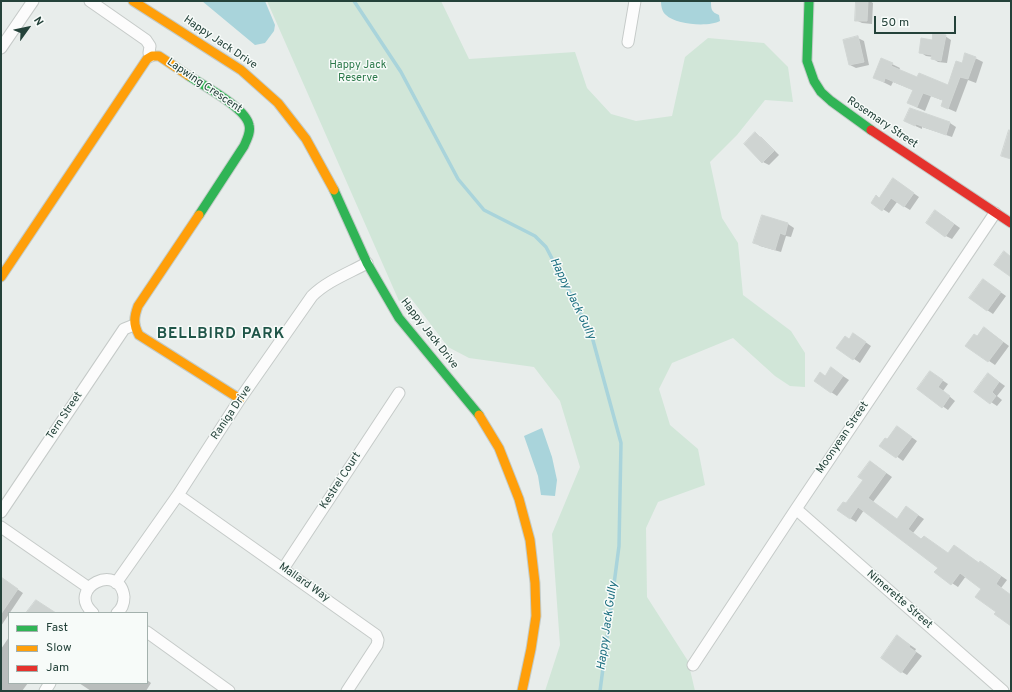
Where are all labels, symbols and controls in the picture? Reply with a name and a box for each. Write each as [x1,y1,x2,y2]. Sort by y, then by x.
north arrow [8,8,48,48]
scale bar [876,8,958,34]
street label: Happy Jack Drive [181,13,259,73]
text: N [30,14,46,29]
text: 50 m [881,15,909,31]
street label: Lapwing Crescent [164,56,244,116]
park label: Happy Jack Reserve [329,59,387,85]
street label: Rosemary Street [844,94,920,152]
water label: Happy Jack Gully [546,256,598,342]
street label: Happy Jack Drive [397,296,461,372]
district label: BELLBIRD PARK [157,326,285,344]
street label: Raniga Drive [209,383,255,443]
street label: Tern Street [44,390,86,442]
street label: Moonyean Street [814,399,872,477]
street label: Kestrel Court [318,450,364,512]
street label: Mallard Way [276,561,332,605]
street label: Nimerette Street [863,568,935,632]
water label: Happy Jack Gully [595,581,621,671]
legend [8,612,148,684]
text: Fast [46,620,68,636]
text: Slow [46,640,72,656]
text: Jam [46,660,69,676]

